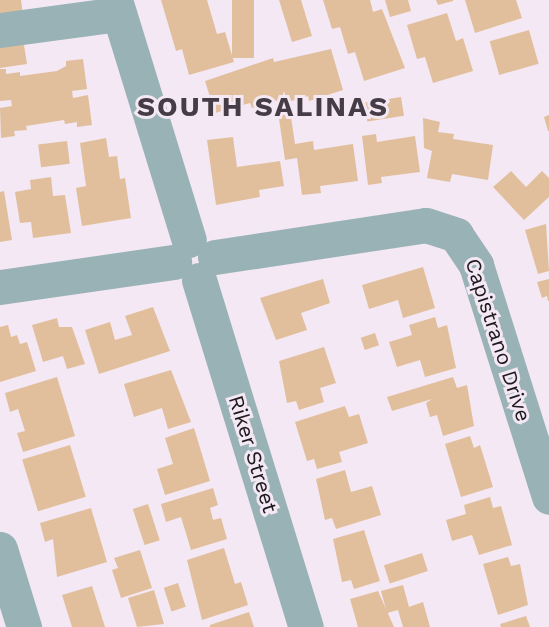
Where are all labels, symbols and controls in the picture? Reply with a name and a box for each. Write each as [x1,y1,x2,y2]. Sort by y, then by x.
district label: SOUTH SALINAS [139,90,387,124]
street label: Capistrano Drive [460,255,536,425]
street label: Riker Street [223,392,283,516]

